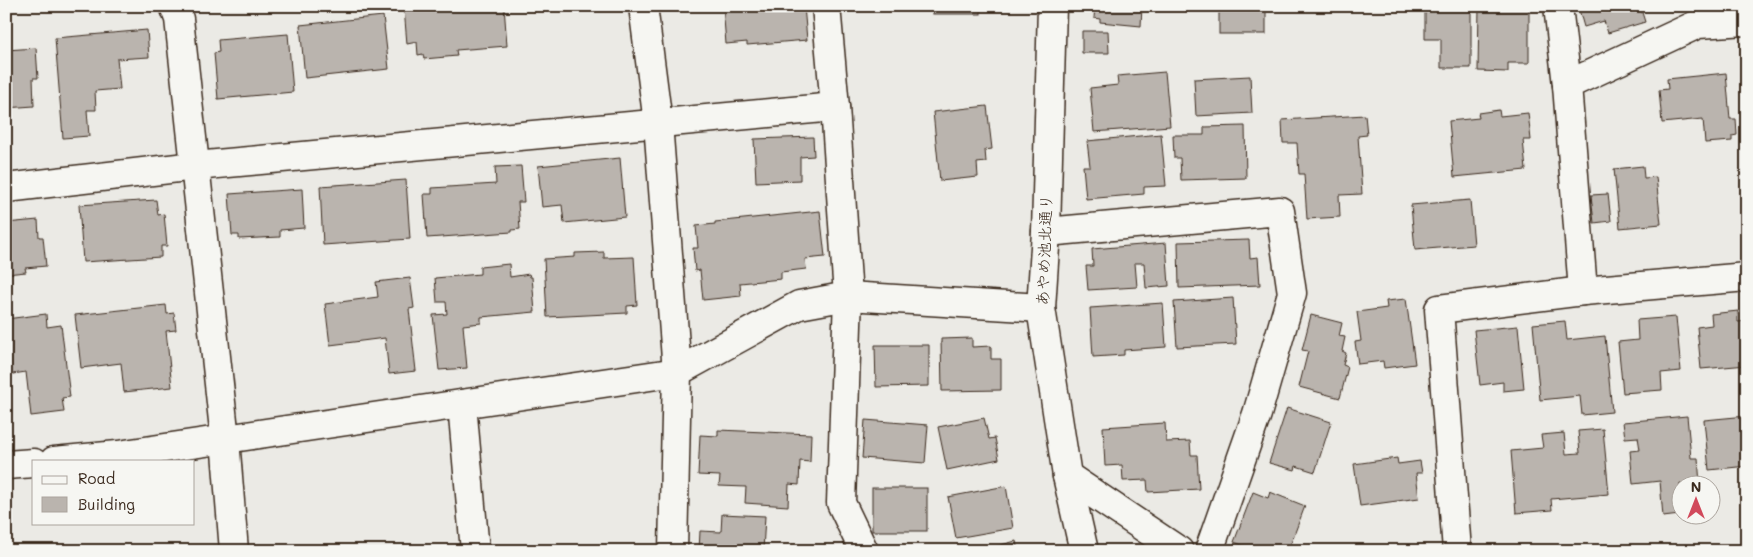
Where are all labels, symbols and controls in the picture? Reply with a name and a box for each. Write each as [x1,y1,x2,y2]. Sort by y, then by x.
street label: あやめ池北通り [1031,194,1056,306]
legend [32,460,195,524]
text: Road [78,468,115,488]
north arrow [1670,474,1720,524]
text: N [1691,477,1701,496]
text: Building [78,494,135,514]

